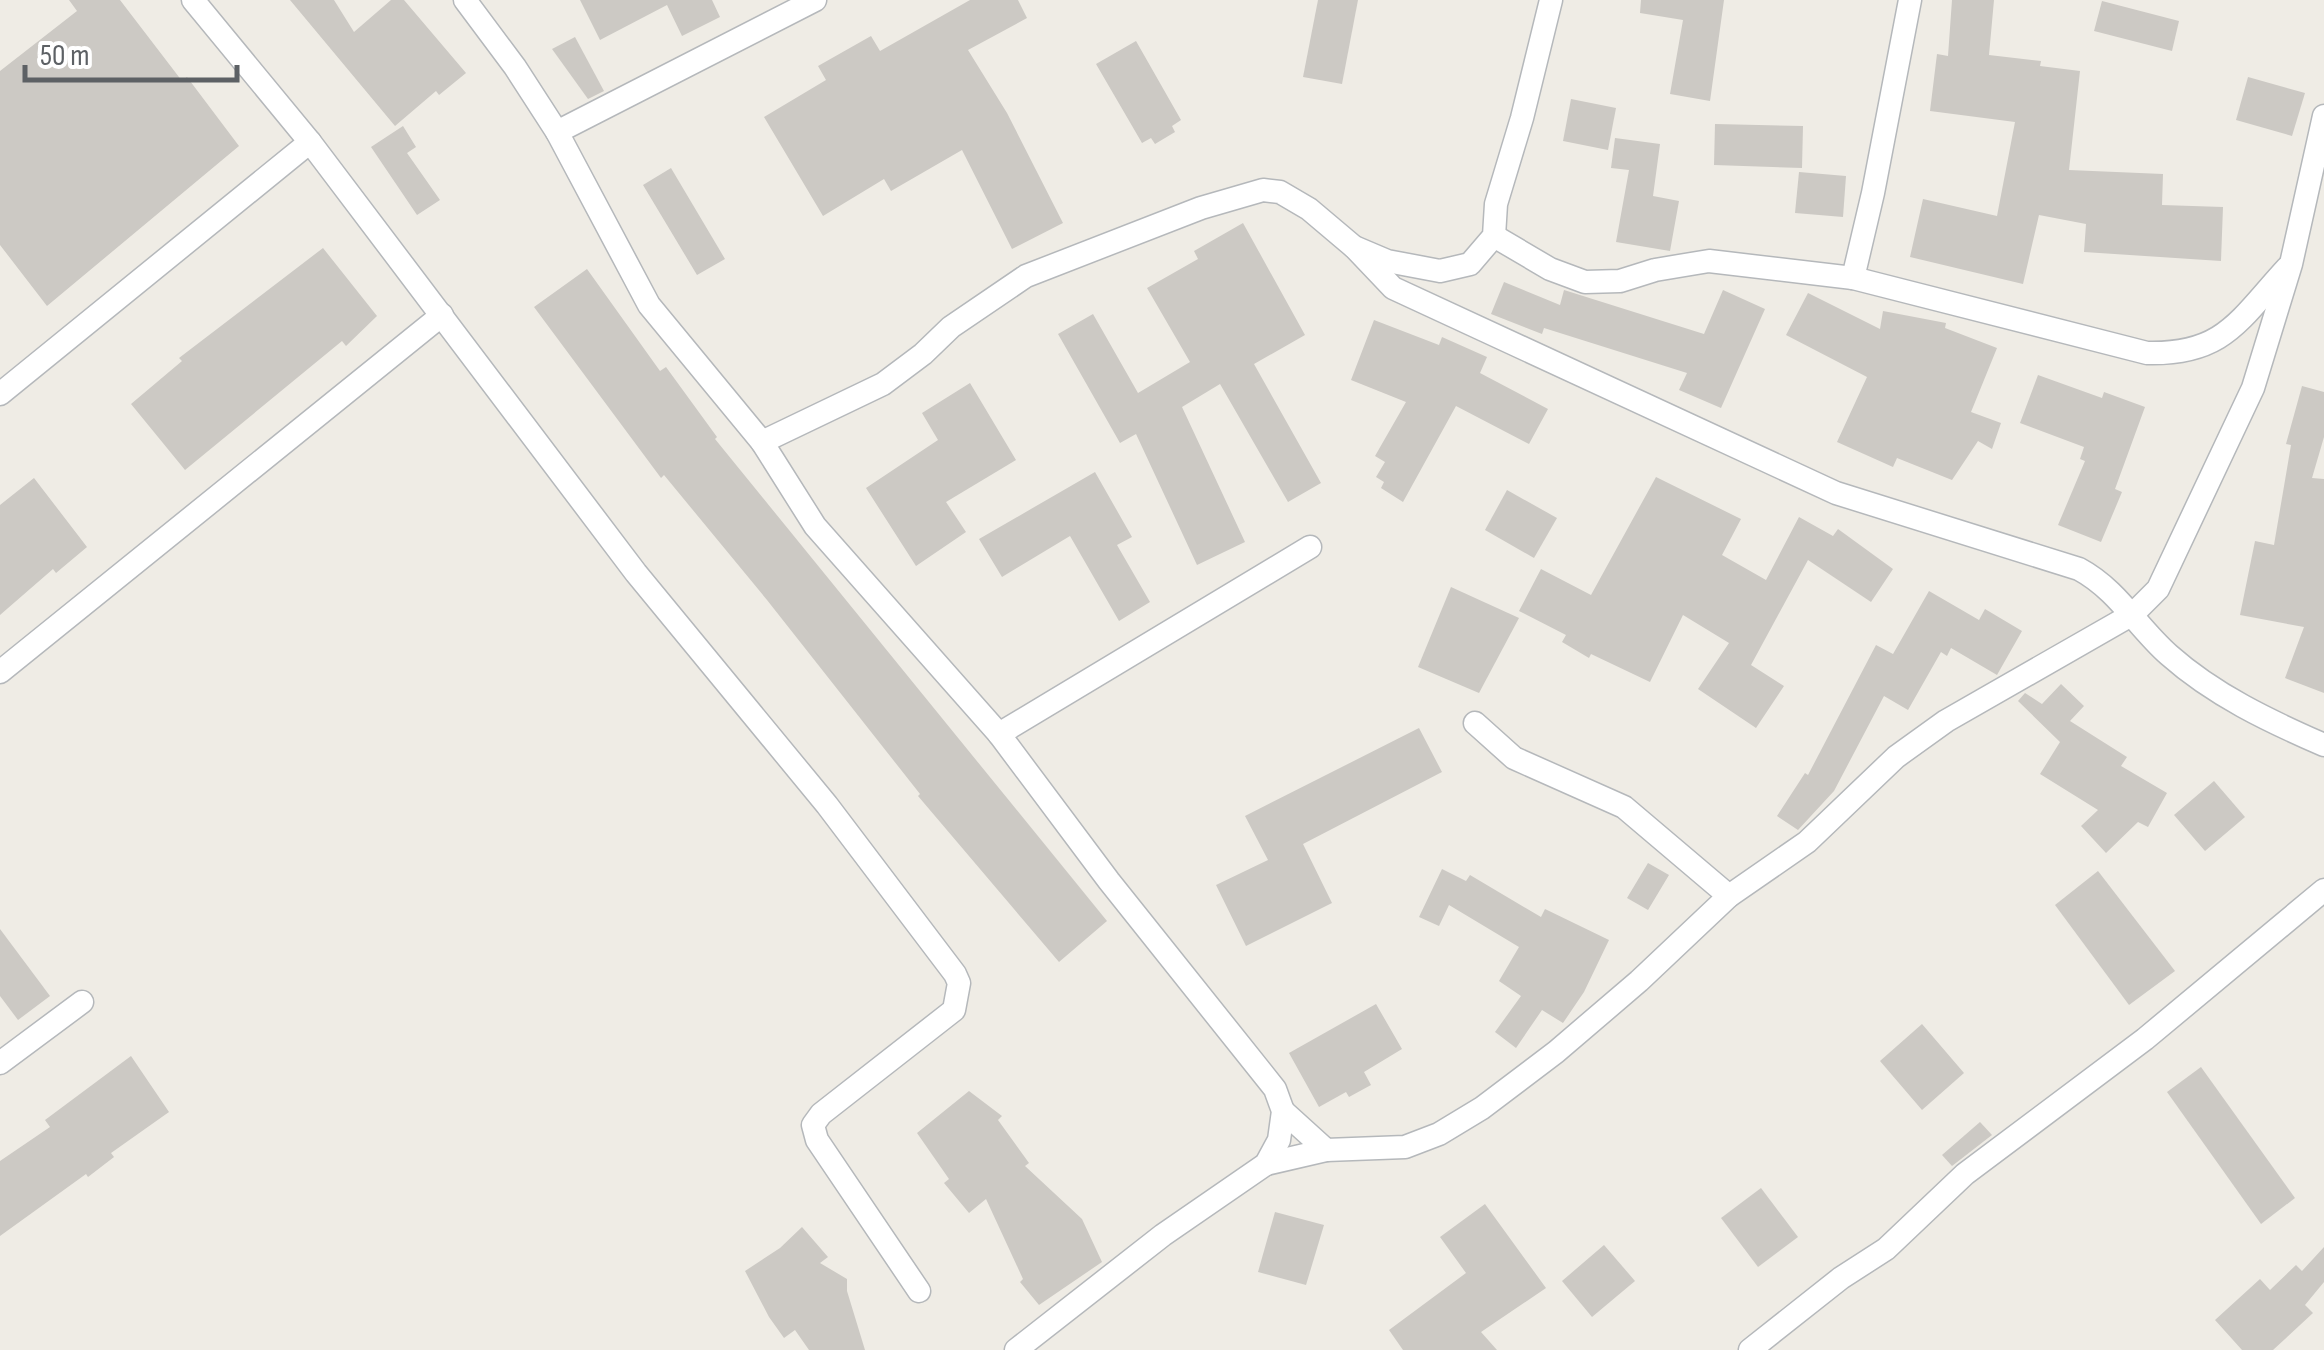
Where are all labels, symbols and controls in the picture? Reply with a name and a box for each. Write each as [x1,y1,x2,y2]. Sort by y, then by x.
scale bar [25,20,238,82]
text: 50 m [40,38,89,74]

